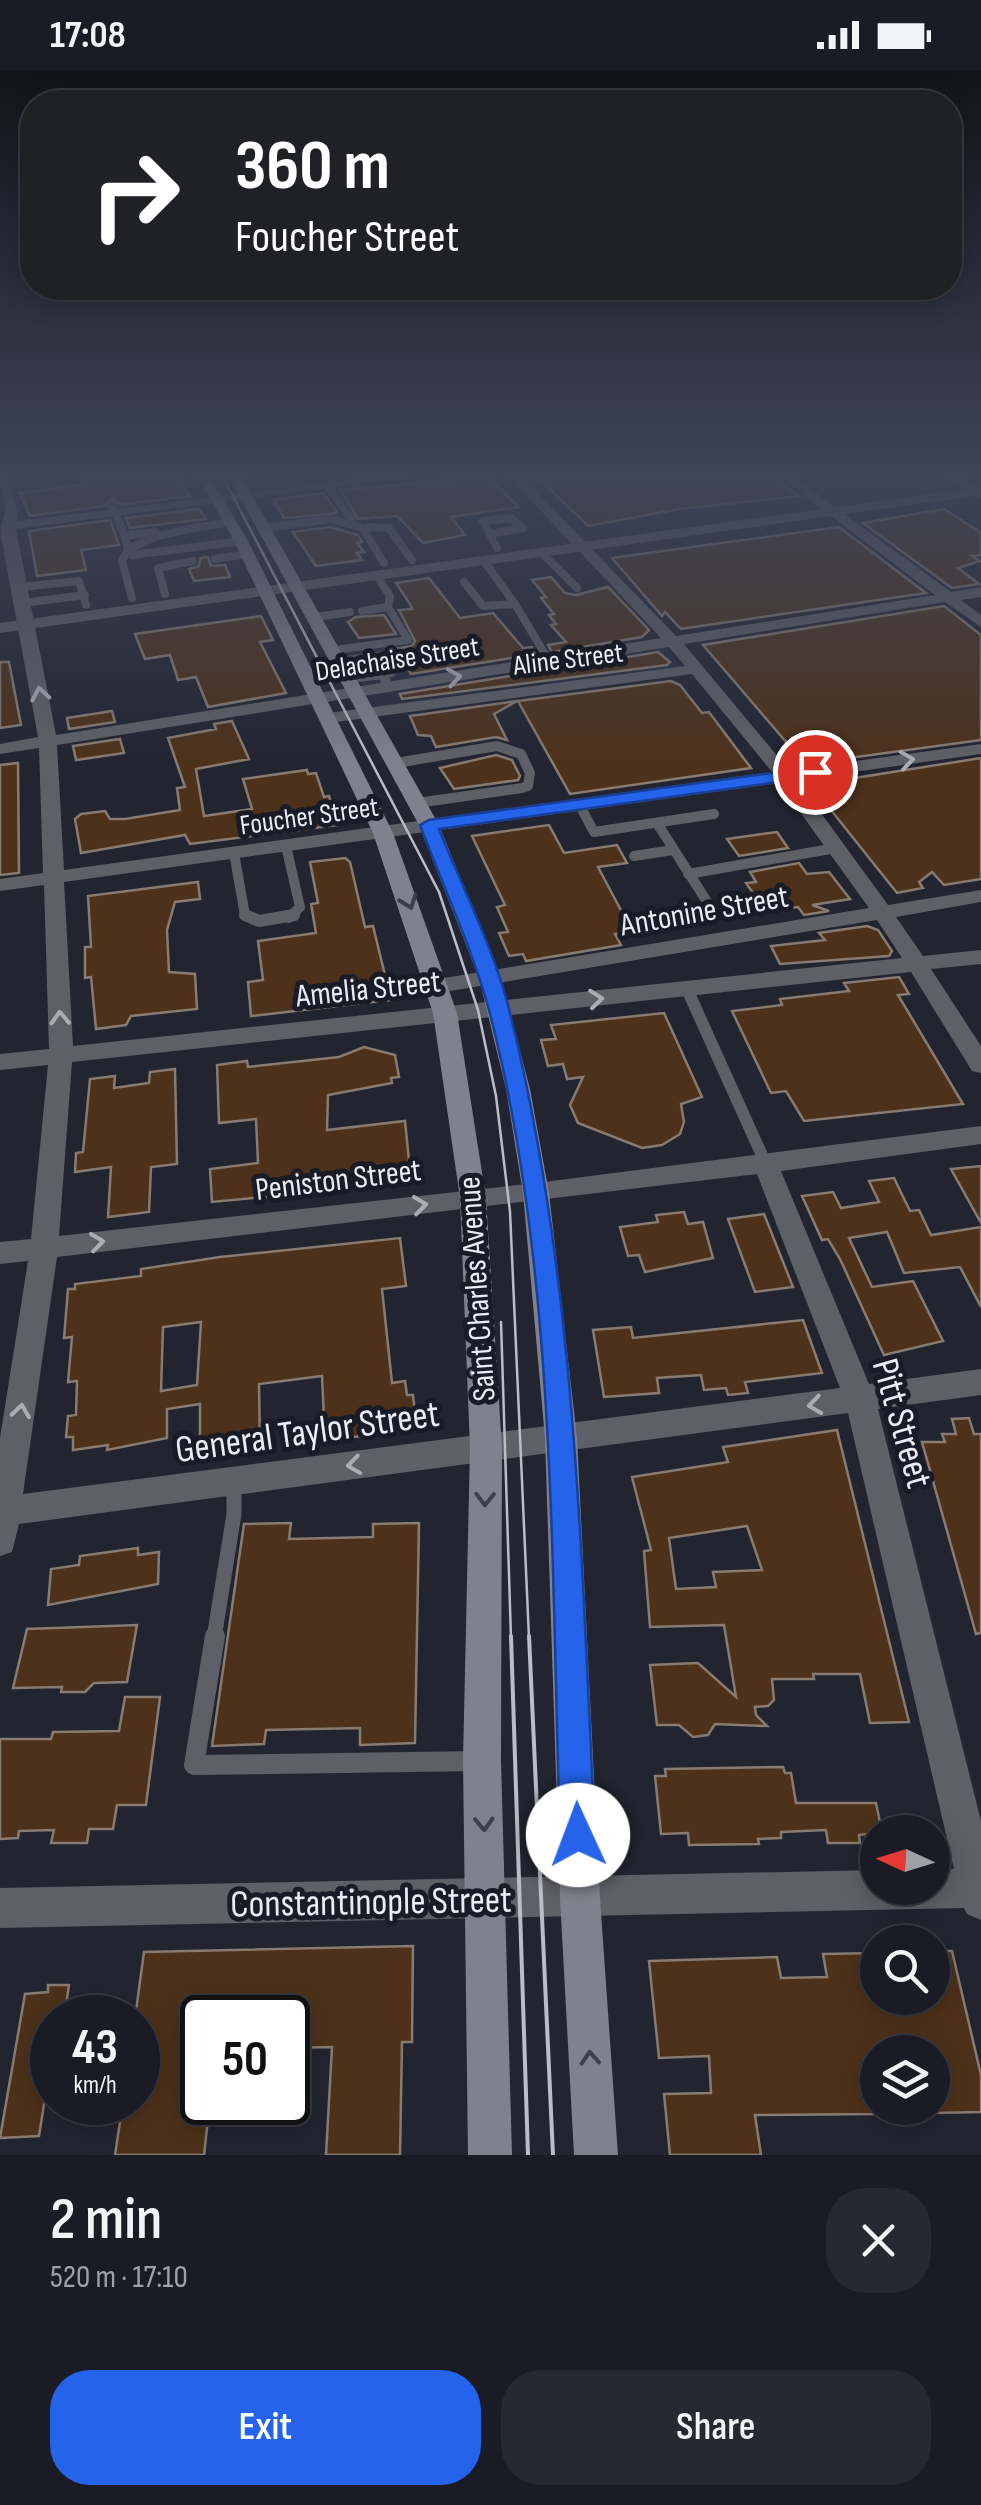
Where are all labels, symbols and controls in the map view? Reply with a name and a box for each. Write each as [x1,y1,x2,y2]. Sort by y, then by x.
text: 17:08 [50,13,126,58]
text: 360 m [235,125,390,209]
icon: right [70,130,200,260]
text: Foucher Street [235,210,459,265]
street label: Delachaise Street [313,630,481,689]
street label: Aline Street [511,636,625,683]
one-way arrow [446,667,462,688]
one-way arrow [30,686,51,702]
pin [773,730,858,815]
icon: arrive [788,745,843,800]
one-way arrow [899,750,915,771]
street label: Foucher Street [238,790,381,843]
street label: Antonine Street [616,878,791,946]
one-way arrow [397,892,418,909]
street label: Amelia Street [293,963,442,1017]
one-way arrow [588,989,604,1010]
one-way arrow [50,1010,71,1025]
street label: Peniston Street [253,1151,423,1210]
street label: Saint Charles Avenue [450,1175,505,1403]
one-way arrow [411,1195,428,1216]
one-way arrow [89,1232,105,1253]
street label: Pitt Street [862,1354,941,1493]
street label: General Taylor Street [172,1392,442,1473]
one-way arrow [807,1394,823,1415]
one-way arrow [10,1402,31,1419]
one-way arrow [346,1454,362,1475]
one-way arrow [474,1492,496,1507]
position arrow [526,1783,630,1887]
north arrow [860,1815,950,1905]
map controls [860,1815,950,2125]
one-way arrow [473,1816,494,1832]
street label: Constantinople Street [230,1878,512,1927]
button: search [860,1925,950,2015]
speed limit sign: 50 [180,1995,310,2125]
text: 43 [72,2018,118,2078]
button: layers [860,2035,950,2125]
one-way arrow [580,2049,601,2065]
text: km/h [73,2070,117,2101]
text: 2 min [50,2184,162,2256]
button: close [826,2188,931,2293]
text: 520 m · 17:10 [50,2258,188,2297]
button: Exit [50,2370,481,2485]
button: Share [501,2370,931,2485]

